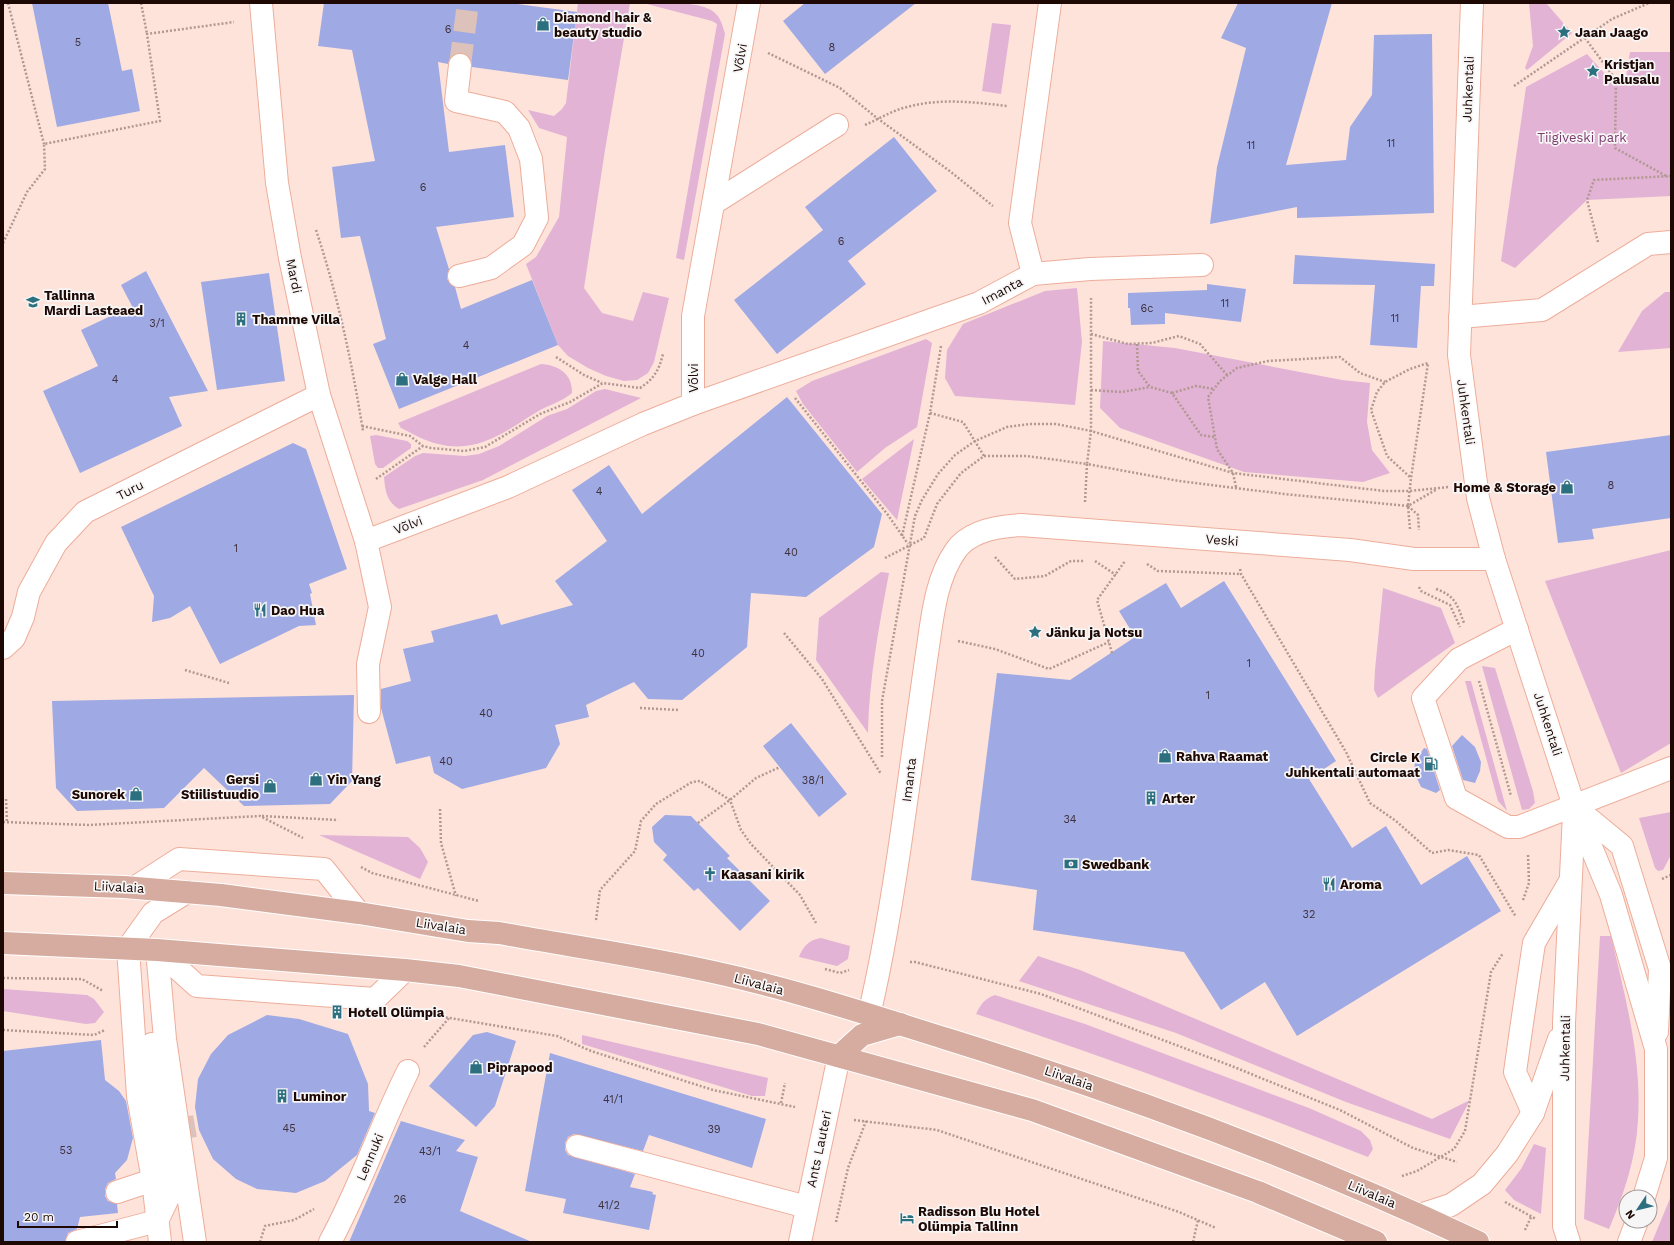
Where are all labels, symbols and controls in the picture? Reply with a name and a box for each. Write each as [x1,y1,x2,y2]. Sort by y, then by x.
place label: Diamond hair & beauty studio [554,10,652,40]
shop icon: Diamond hair & beauty studio [535,16,551,32]
house number: 6 [445,23,452,36]
place icon: Jaan Jaago [1556,24,1572,40]
place label: Jaan Jaago [1575,25,1648,40]
house number: 5 [75,36,81,49]
house number: 8 [829,41,836,54]
street label: Võlvi [730,42,750,74]
street label: Juhkentali [1459,56,1477,122]
place label: Kristjan Palusalu [1604,57,1659,87]
place icon: Kristjan Palusalu [1585,63,1601,79]
park label: Tiigiveski park [1537,130,1627,145]
house number: 11 [1387,137,1395,150]
house number: 11 [1247,139,1255,152]
house number: 6 [420,181,427,194]
house number: 6 [838,235,845,248]
street label: Mardi [283,257,305,295]
street label: Imanta [979,274,1026,308]
place label: Tallinna Mardi Lasteaed [44,288,143,318]
school or university icon: Tallinna Mardi Lasteaed [25,294,41,310]
house number: 11 [1221,297,1229,310]
house number: 6c [1141,302,1153,315]
building icon: Thamme Villa [233,311,249,327]
place label: Thamme Villa [252,312,341,327]
house number: 11 [1391,312,1399,325]
house number: 3/1 [149,317,165,330]
house number: 4 [463,339,470,352]
street label: Võlvi [686,363,701,393]
shop icon: Valge Hall [394,371,410,387]
place label: Valge Hall [413,372,478,387]
house number: 4 [112,373,119,386]
street label: Juhkentali [1454,378,1478,446]
street label: Turu [114,477,146,503]
shop icon: Home & Storage [1559,479,1575,495]
house number: 8 [1608,479,1615,492]
place label: Home & Storage [1453,480,1556,495]
house number: 4 [596,485,603,498]
street label: Võlvi [392,513,424,537]
street label: Veski [1205,531,1239,549]
house number: 1 [234,542,238,555]
house number: 40 [784,546,798,559]
restaurant icon: Dao Hua [252,602,268,618]
place label: Dao Hua [271,603,325,618]
place icon: Jänku ja Notsu [1027,624,1043,640]
place label: Jänku ja Notsu [1046,625,1142,640]
house number: 40 [691,647,705,660]
house number: 1 [1247,657,1251,670]
house number: 1 [1206,689,1210,702]
street label: Juhkentali [1531,690,1565,758]
house number: 40 [479,707,493,720]
shop icon: Rahva Raamat [1157,748,1173,764]
place label: Rahva Raamat [1176,749,1268,764]
place label: Circle K Juhkentali automaat [1286,750,1420,780]
house number: 40 [439,755,453,768]
street label: Imanta [899,756,919,803]
fuel station icon: Circle K Juhkentali automaat [1423,756,1439,772]
shop icon: Yin Yang [308,771,324,787]
place label: Gersi Stiilistuudio [181,772,259,802]
place label: Yin Yang [327,772,381,787]
house number: 38/1 [802,774,824,787]
shop icon: Gersi Stiilistuudio [262,778,278,794]
shop icon: Sunorek [128,786,144,802]
place label: Sunorek [72,787,126,802]
building icon: Arter [1143,790,1159,806]
place label: Arter [1162,791,1195,806]
house number: 34 [1063,813,1077,826]
bank icon: Swedbank [1063,856,1079,872]
place label: Swedbank [1082,857,1150,872]
church icon: Kaasani kirik [702,866,718,882]
place label: Kaasani kirik [721,867,805,882]
restaurant icon: Aroma [1321,876,1337,892]
place label: Aroma [1340,877,1382,892]
street label: Liivalaia [93,878,145,896]
house number: 32 [1303,908,1315,921]
street label: Liivalaia [415,915,468,937]
street label: Liivalaia [733,970,786,998]
building icon: Hotell Olümpia [329,1004,345,1020]
place label: Hotell Olümpia [348,1005,445,1020]
street label: Juhkentali [1557,1015,1573,1081]
shop icon: Piprapood [468,1059,484,1075]
place label: Piprapood [487,1060,553,1075]
street label: Liivalaia [1043,1063,1096,1094]
building icon: Luminor [274,1088,290,1104]
place label: Luminor [293,1089,347,1104]
house number: 41/1 [603,1093,623,1106]
street label: Ants Lauteri [804,1109,834,1189]
house number: 45 [282,1122,296,1135]
house number: 39 [707,1123,721,1136]
street label: Lennuki [353,1131,387,1183]
house number: 53 [60,1144,72,1157]
house number: 43/1 [419,1145,441,1158]
street label: Liivalaia [1346,1177,1399,1211]
north arrow [1618,1189,1658,1229]
house number: 26 [393,1193,407,1206]
house number: 41/2 [598,1199,620,1212]
scale bar [18,1203,117,1229]
place label: Radisson Blu Hotel Olümpia Tallinn [918,1204,1040,1234]
text: N [1623,1207,1638,1222]
text: 20 m [24,1210,54,1224]
hotel icon: Radisson Blu Hotel Olümpia Tallinn [899,1210,915,1226]

